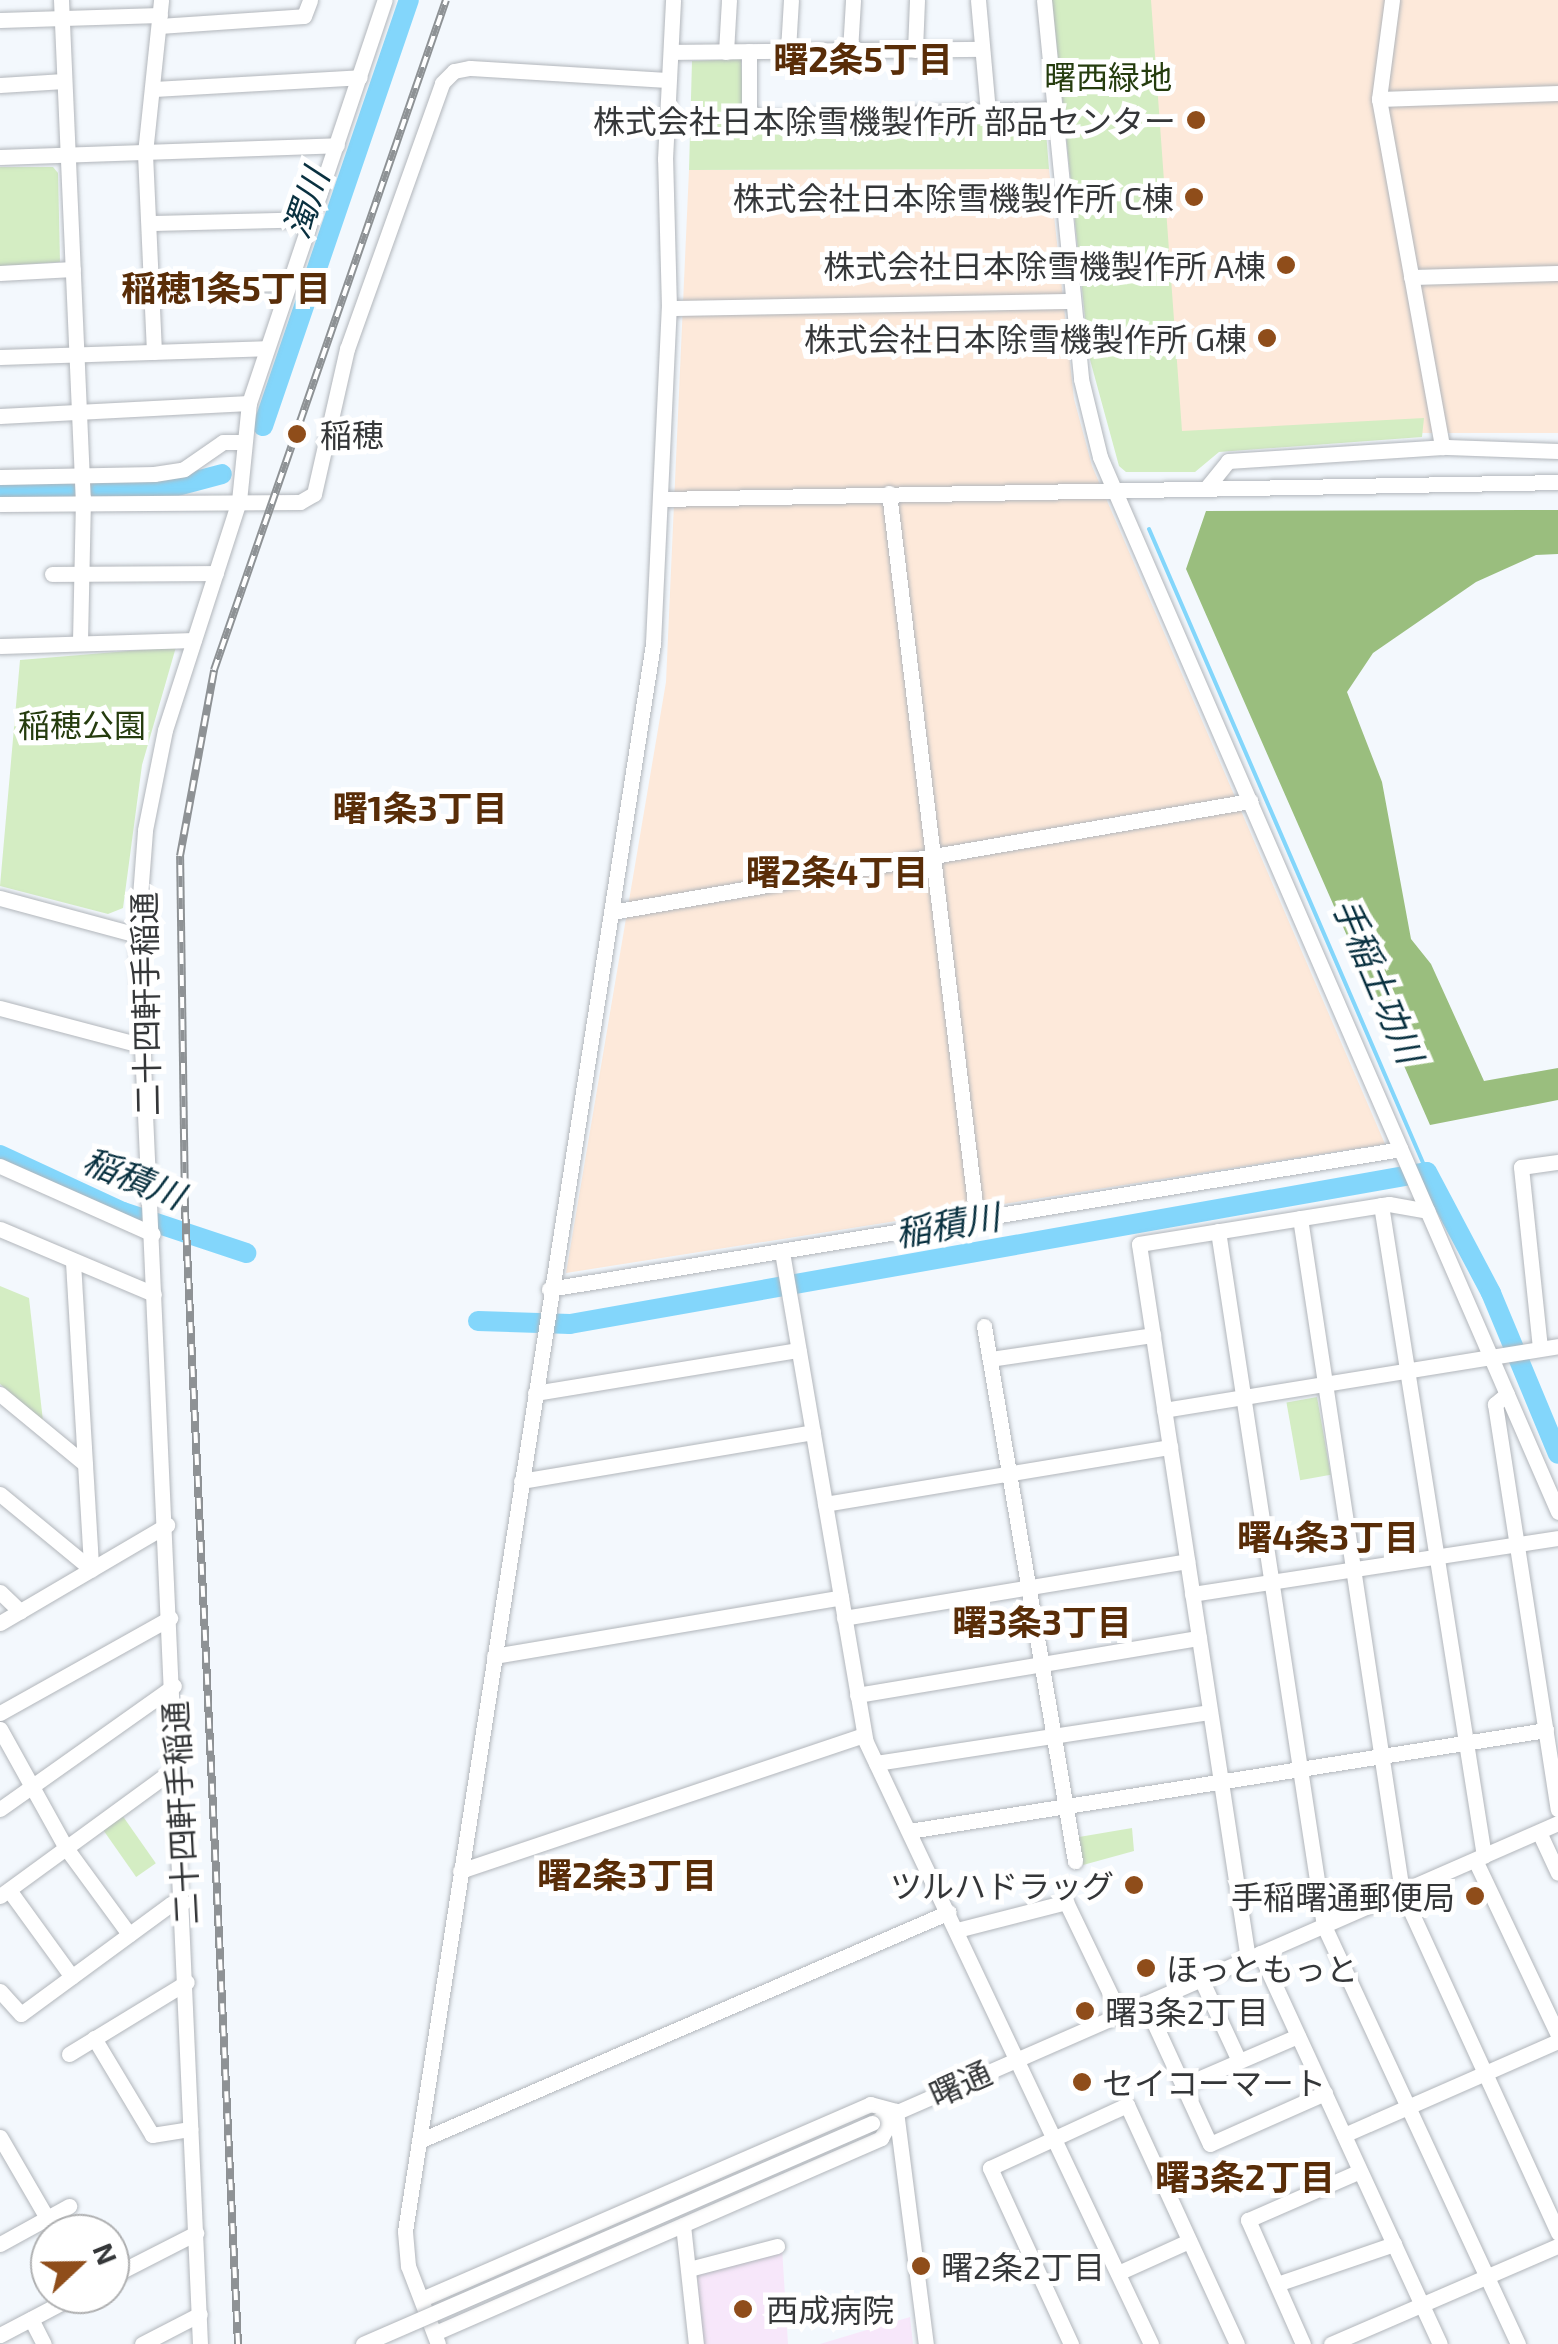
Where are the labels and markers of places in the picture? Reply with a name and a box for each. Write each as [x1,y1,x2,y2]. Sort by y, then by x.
place label: 株式会社日本除雪機製作所 部品センター [593,101,1176,139]
marker: 株式会社日本除雪機製作所 部品センター [1185,109,1207,131]
place label: 株式会社日本除雪機製作所 C棟 [733,178,1174,216]
marker: 株式会社日本除雪機製作所 C棟 [1183,186,1205,208]
place label: 株式会社日本除雪機製作所 A棟 [823,246,1266,284]
marker: 株式会社日本除雪機製作所 A棟 [1275,254,1297,276]
place label: 株式会社日本除雪機製作所 G棟 [804,319,1247,357]
marker: 株式会社日本除雪機製作所 G棟 [1256,327,1278,349]
place label: 稲穂 [320,415,384,453]
marker: 稲穂 [284,421,310,447]
place label: ツルハドラッグ [890,1866,1114,1904]
marker: ツルハドラッグ [1123,1874,1145,1896]
place label: 手稲曙通郵便局 [1231,1877,1455,1915]
marker: 手稲曙通郵便局 [1464,1885,1486,1907]
place label: ほっともっと [1166,1949,1358,1987]
marker: ほっともっと [1135,1957,1157,1979]
place label: 曙3条2丁目 [1105,1992,1269,2030]
marker: 曙3条2丁目 [1074,2000,1096,2022]
place label: セイコーマート [1102,2063,1326,2101]
marker: セイコーマート [1071,2071,1093,2093]
place label: 曙2条2丁目 [941,2247,1105,2285]
marker: 曙2条2丁目 [910,2255,932,2277]
place label: 西成病院 [766,2290,894,2328]
marker: 西成病院 [730,2296,756,2322]

